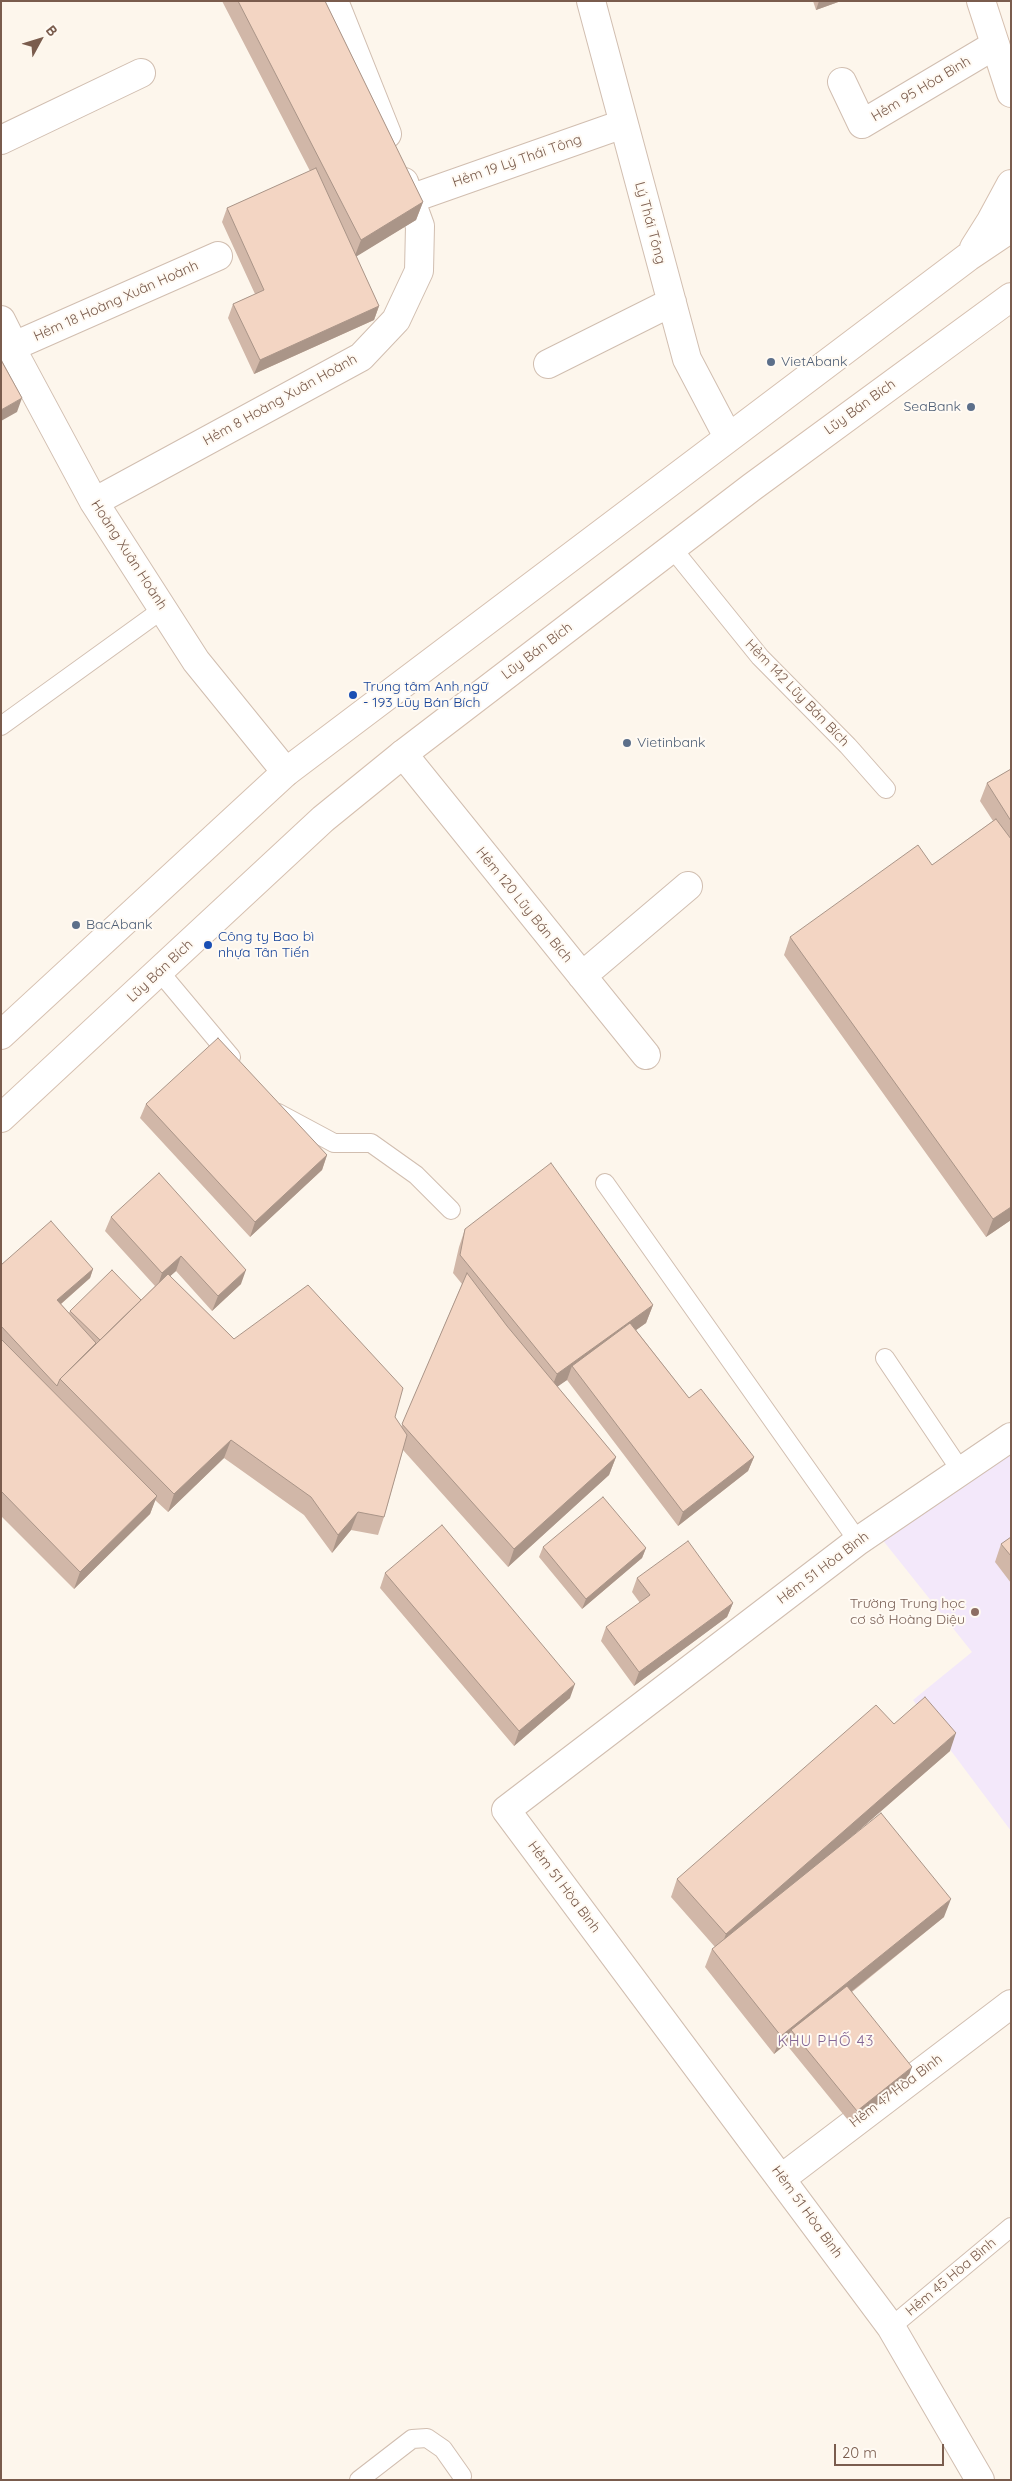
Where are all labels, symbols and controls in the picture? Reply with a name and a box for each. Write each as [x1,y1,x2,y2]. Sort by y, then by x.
north arrow [15,15,65,65]
text: B [42,21,62,40]
street label: Hẻm 95 Hòa Bình [868,53,974,125]
street label: Hẻm 19 Lý Thái Tông [450,131,584,191]
street label: Lý Thái Tông [631,180,669,266]
street label: Hẻm 18 Hoàng Xuân Hoành [31,257,201,345]
street label: Hẻm 8 Hoàng Xuân Hoành [200,351,360,449]
place label: VietAbank [781,354,848,370]
marker: VietAbank [765,356,777,368]
street label: Lũy Bán Bích [821,376,899,438]
place label: SeaBank [904,399,961,415]
marker: SeaBank [965,401,977,413]
street label: Hoàng Xuân Hoành [87,497,171,613]
street label: Lũy Bán Bích [498,619,576,683]
street label: Hẻm 142 Lũy Bán Bích [741,636,853,750]
place label: Trung tâm Anh ngữ - 193 Lũy Bán Bích [363,679,488,712]
marker: Trung tâm Anh ngữ - 193 Lũy Bán Bích [347,689,359,701]
place label: Vietinbank [637,735,706,751]
marker: Vietinbank [621,737,633,749]
street label: Hẻm 120 Lũy Bán Bích [472,844,576,966]
place label: BacAbank [86,917,152,933]
marker: BacAbank [70,919,82,931]
place label: Công ty Bao bì nhựa Tân Tiến [218,929,314,962]
street label: Lũy Bán Bích [124,936,196,1006]
marker: Công ty Bao bì nhựa Tân Tiến [202,939,214,951]
street label: Hẻm 51 Hòa Bình [774,1528,872,1608]
place label: Trường Trung học cơ sở Hoàng Diệu [850,1596,965,1628]
marker: Trường Trung học cơ sở Hoàng Diệu [969,1606,981,1618]
street label: Hẻm 51 Hòa Bình [524,1838,604,1936]
district label: KHU PHỐ 43 [776,2032,876,2050]
street label: Hẻm 47 Hòa Bình [846,2051,946,2131]
street label: Hẻm 51 Hòa Bình [768,2162,846,2262]
street label: Hẻm 45 Hòa Bình [903,2234,999,2320]
scale bar [837,2434,947,2466]
text: 20 m [842,2443,877,2462]

